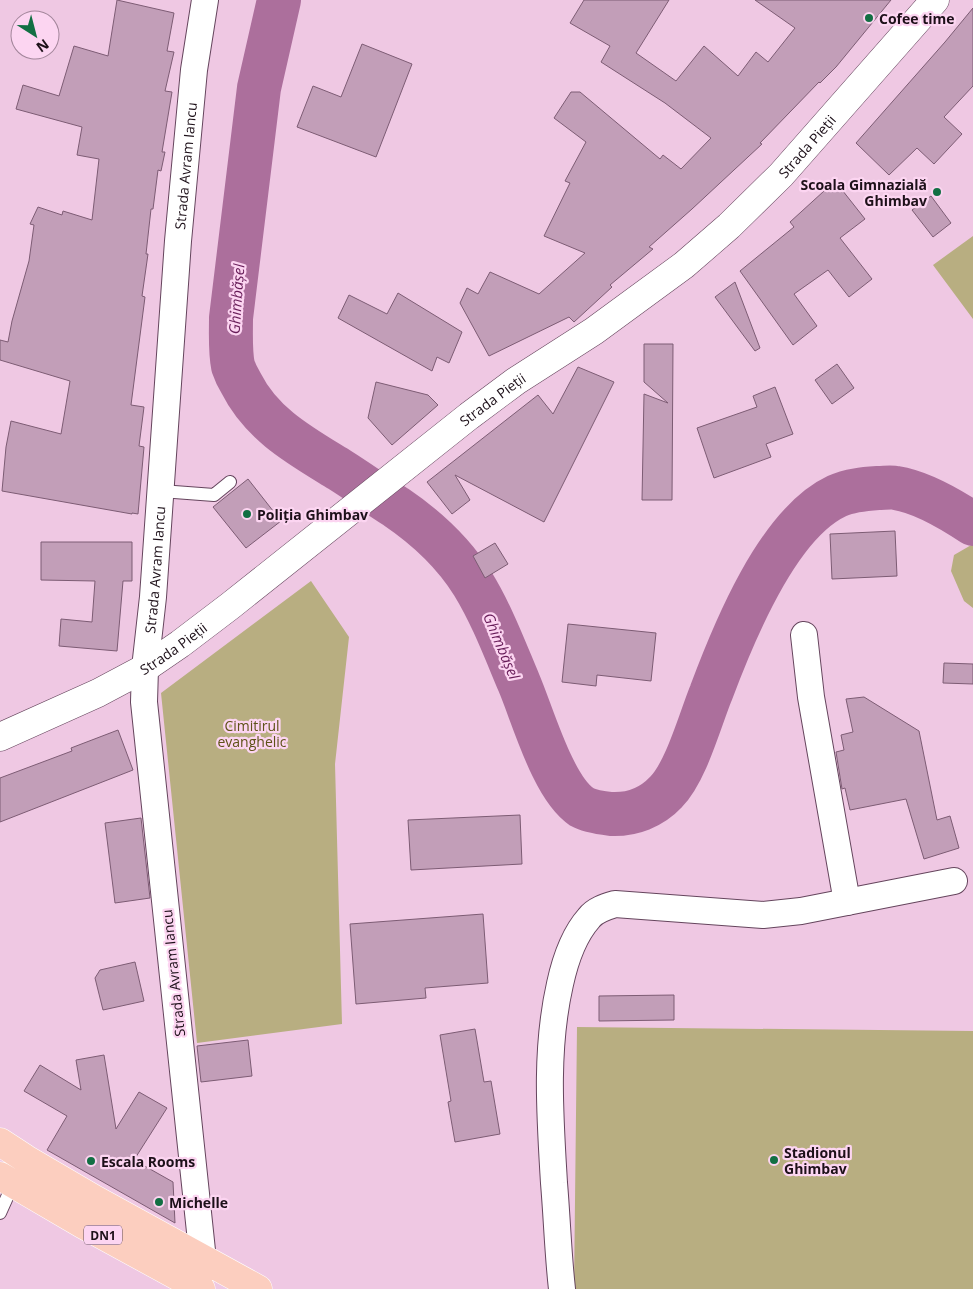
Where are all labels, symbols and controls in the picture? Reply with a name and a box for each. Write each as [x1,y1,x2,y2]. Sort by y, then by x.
place label: Cofee time [879,9,955,28]
north arrow [10,10,60,60]
marker: Cofee time [863,12,875,24]
text: N [33,35,53,57]
street label: Strada Avram Iancu [170,101,200,230]
street label: Strada Pieții [774,110,839,182]
place label: Scoala Gimnazială Ghimbav [801,175,927,210]
marker: Scoala Gimnazială Ghimbav [931,186,943,198]
water label: Ghimbășel [224,262,249,335]
street label: Strada Pieții [455,368,529,430]
street label: Strada Avram Iancu [139,505,169,634]
place label: Poliția Ghimbav [257,505,368,524]
marker: Poliția Ghimbav [241,508,253,520]
water label: Ghimbășel [479,610,525,683]
street label: Strada Pieții [136,618,210,679]
park label: Cimitirul evanghelic [217,716,287,751]
street label: Strada Avram Iancu [157,909,189,1037]
place label: Stadionul Ghimbav [784,1143,851,1178]
place label: Escala Rooms [101,1152,195,1171]
marker: Stadionul Ghimbav [768,1154,780,1166]
marker: Escala Rooms [85,1155,97,1167]
place label: Michelle [169,1193,228,1212]
marker: Michelle [153,1196,165,1208]
road number: DN1 [84,1226,122,1244]

